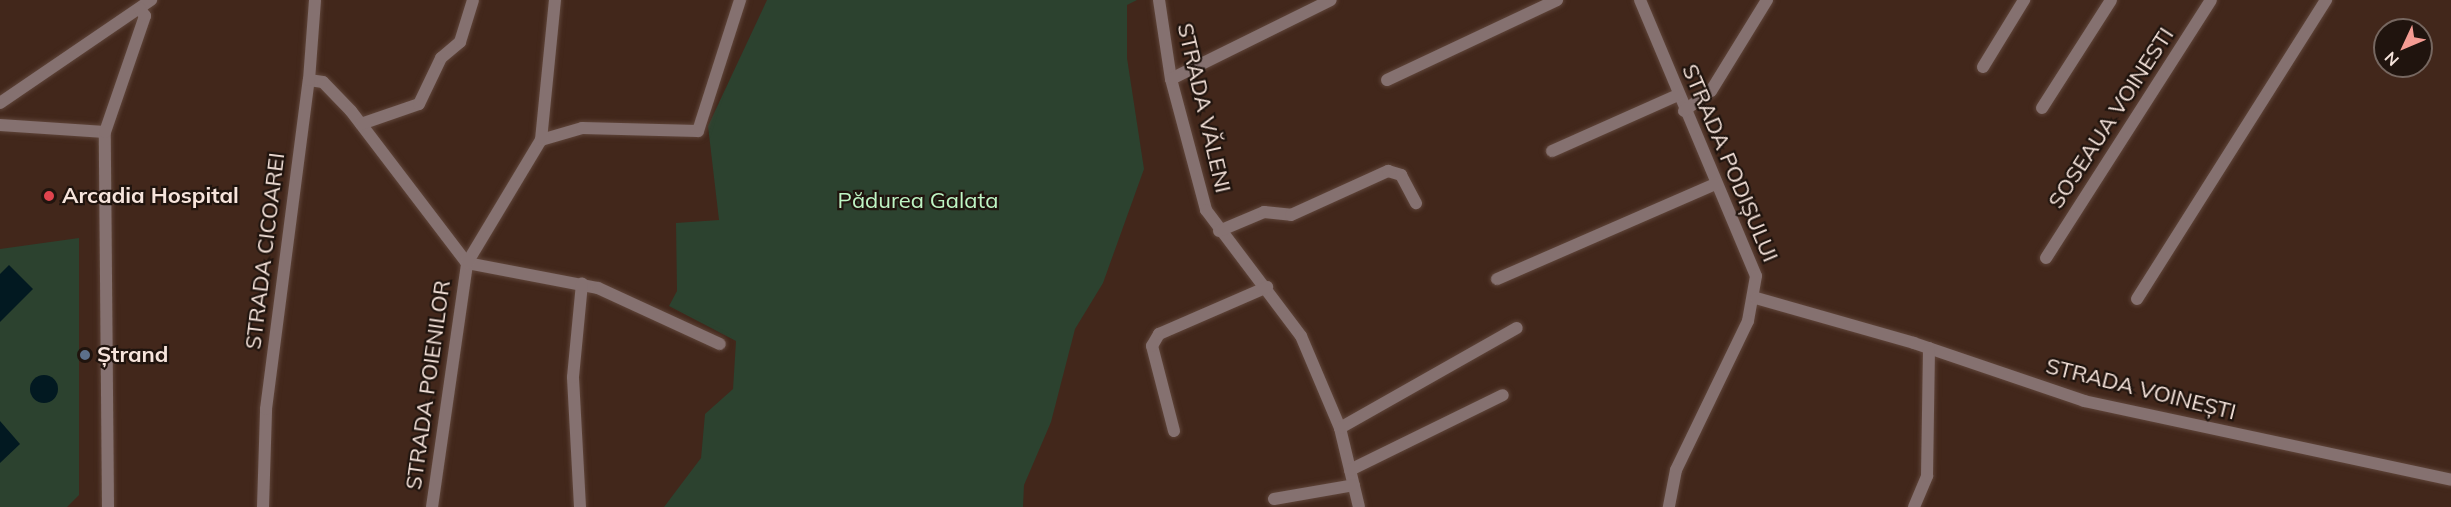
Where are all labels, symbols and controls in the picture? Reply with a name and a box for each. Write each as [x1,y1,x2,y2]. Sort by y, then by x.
north arrow [2373,18,2433,78]
street label: STRADA VĂLENI [1172,21,1236,195]
street label: SOSEAUA VOINESTI [2043,23,2179,213]
text: N [2380,48,2403,70]
street label: STRADA PODIȘULUI [1676,60,1784,266]
street label: STRADA CICOAREI [240,151,290,351]
place label: Arcadia Hospital [62,183,239,209]
marker: Arcadia Hospital [40,187,58,205]
park label: Pădurea Galata [838,188,998,214]
street label: STRADA POIENILOR [400,279,456,491]
place label: Ștrand [97,342,168,368]
marker: Ștrand [78,348,92,362]
street label: STRADA VOINEȘTI [2043,353,2239,425]

